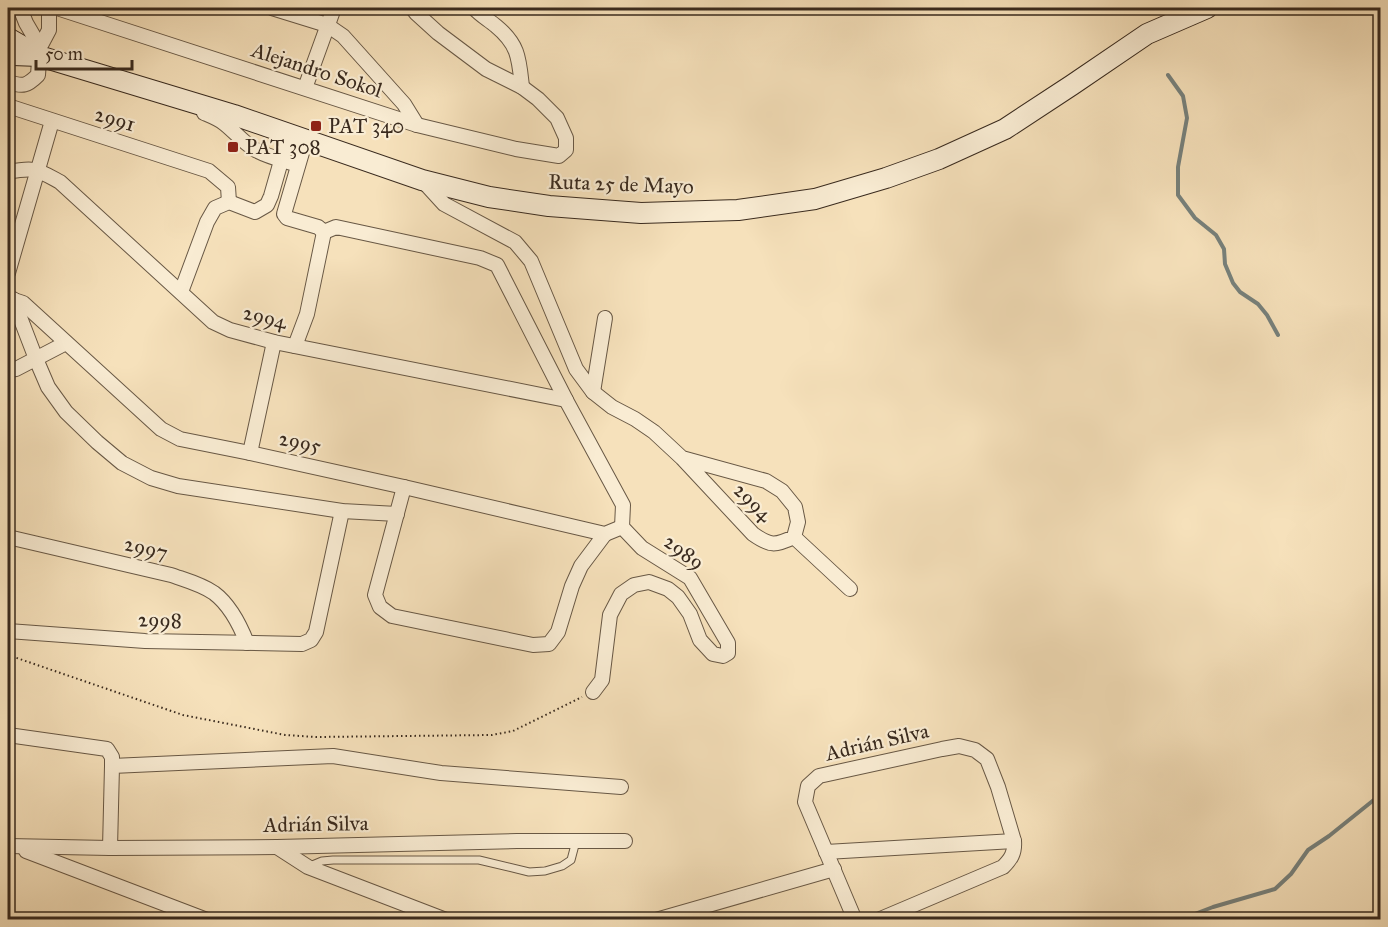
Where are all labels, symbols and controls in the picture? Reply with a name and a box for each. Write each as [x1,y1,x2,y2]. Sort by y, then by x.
scale bar [36,33,132,71]
street label: Alejandro Sokol [247,36,386,103]
text: 50 m [45,43,83,65]
street label: 2991 [92,101,138,137]
place label: PAT 340 [328,113,404,139]
marker: PAT 340 [309,119,323,133]
place label: PAT 308 [245,134,321,160]
marker: PAT 308 [226,140,240,154]
street label: Ruta 25 de Mayo [548,168,694,200]
street label: 2994 [240,299,291,335]
street label: 2995 [276,425,324,459]
street label: 2994 [728,477,779,528]
street label: 2989 [659,528,709,576]
street label: 2997 [122,530,170,566]
street label: 2998 [138,606,182,634]
street label: Adrián Silva [822,717,931,767]
street label: Adrián Silva [262,810,369,838]

